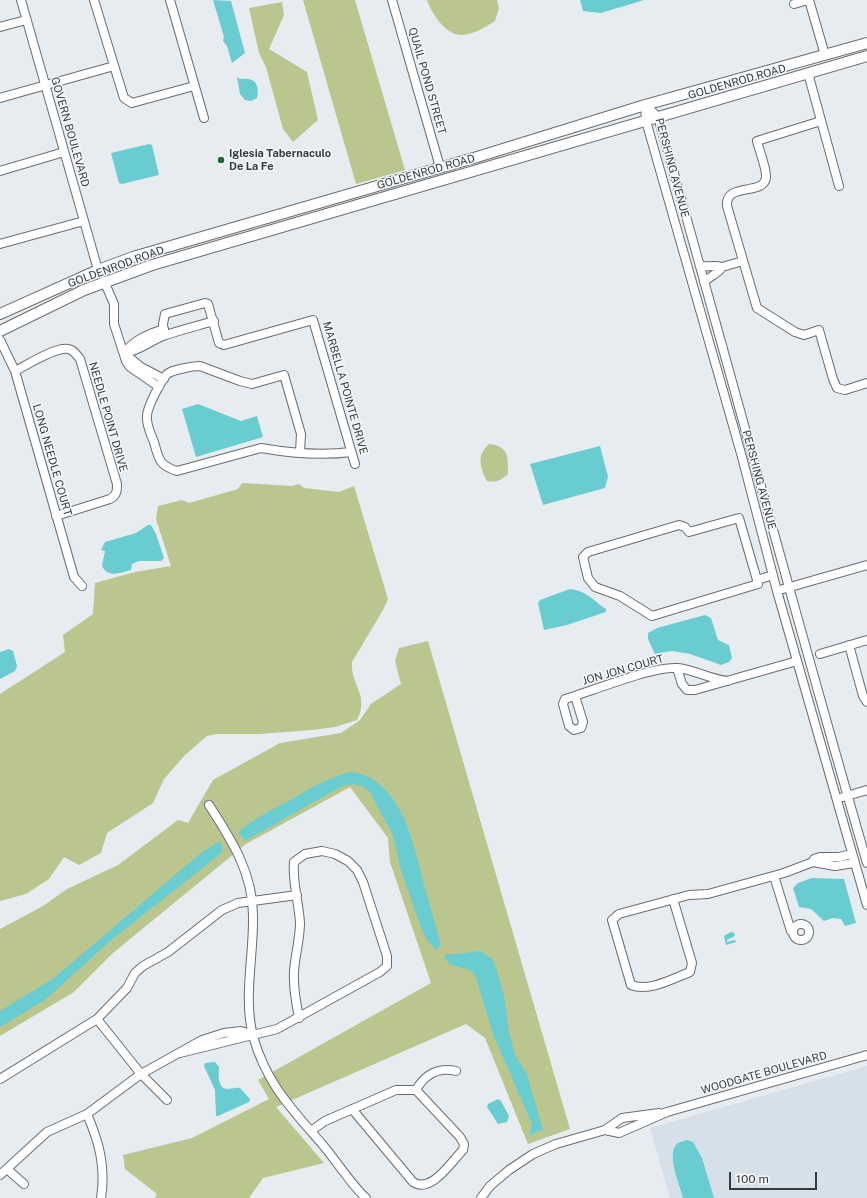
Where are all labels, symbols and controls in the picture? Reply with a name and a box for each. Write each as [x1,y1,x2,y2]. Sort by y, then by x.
street label: QUAIL POND STREET [405,26,449,136]
street label: GOLDENROD ROAD [686,62,788,102]
street label: GOVERN BOULEVARD [48,75,92,189]
street label: PERSHING AVENUE [652,117,692,219]
place label: Iglesia Tabernaculo De La Fe [229,147,331,173]
street label: GOLDENROD ROAD [375,152,477,192]
marker: Iglesia Tabernaculo De La Fe [216,155,226,165]
street label: GOLDENROD ROAD [66,243,166,291]
street label: MARBELLA POINTE DRIVE [320,320,370,456]
street label: NEEDLE POINT DRIVE [86,361,130,473]
street label: LONG NEEDLE COURT [30,402,74,518]
street label: PERSHING AVENUE [739,429,779,531]
street label: JON JON COURT [581,652,665,688]
street label: WOODGATE BOULEVARD [700,1049,828,1097]
scale bar [731,1164,819,1190]
text: 100 m [736,1172,769,1186]

